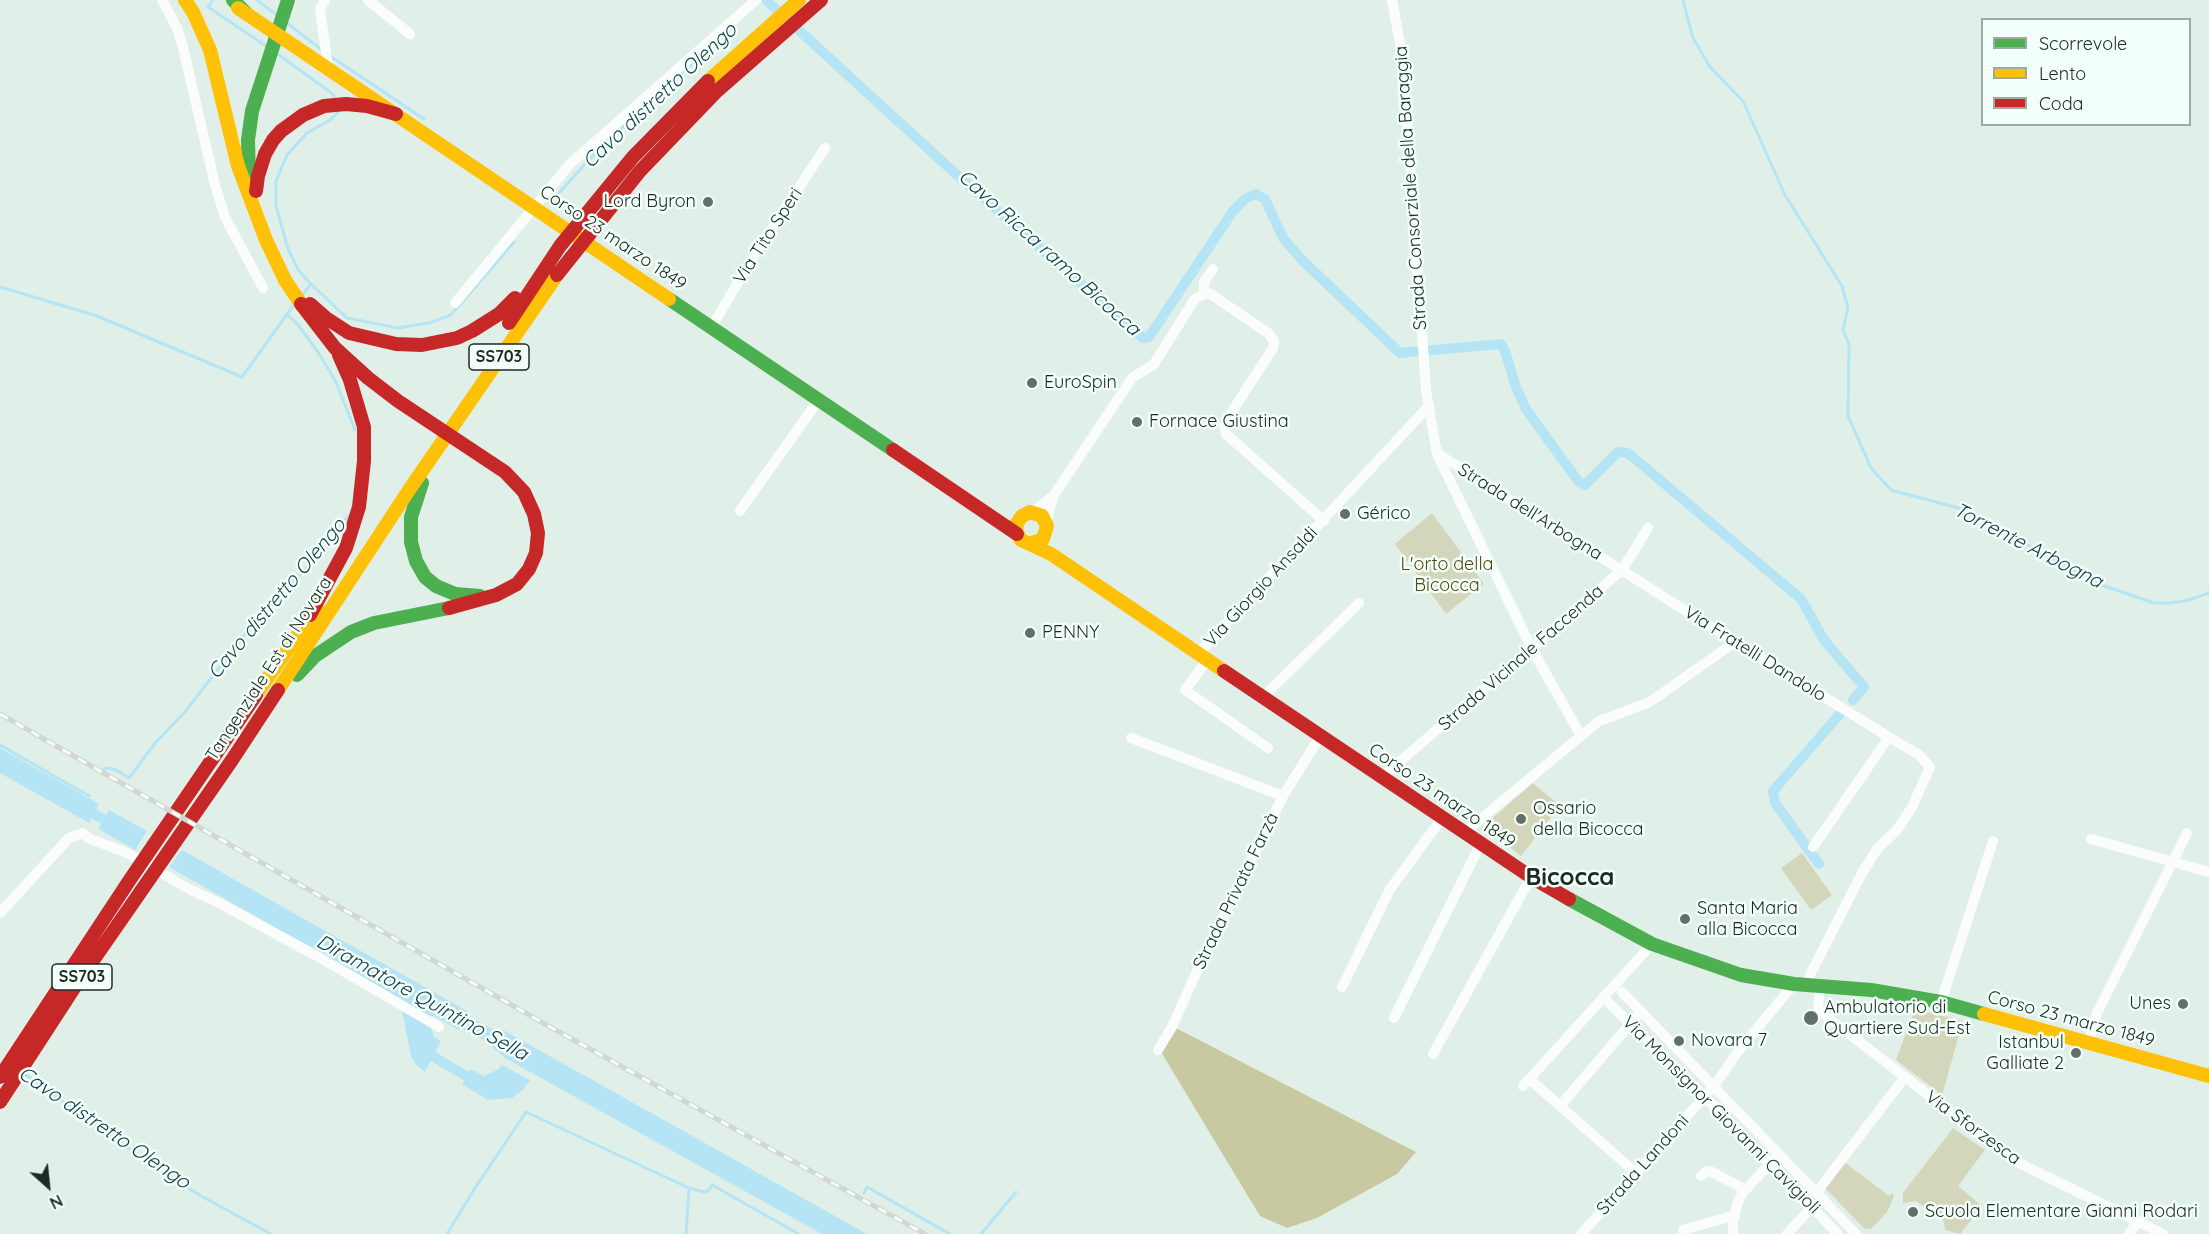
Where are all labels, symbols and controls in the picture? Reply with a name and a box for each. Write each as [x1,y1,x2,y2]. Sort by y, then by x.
water label: Cavo distretto Olengo [578,18,742,174]
legend [1981,18,2191,126]
text: Scorrevole [2039,32,2127,55]
street label: Strada Consorziale della Baraggia [1390,45,1432,331]
text: Lento [2039,62,2086,85]
text: Coda [2039,92,2083,115]
water label: Cavo Ricca ramo Bicocca [953,165,1145,341]
street label: Corso 23 marzo 1849 [536,181,690,295]
street label: Via Tito Speri [729,184,807,288]
place label: Lord Byron [603,191,696,213]
marker: Lord Byron [701,195,715,209]
road number: SS703 [469,344,529,370]
place label: EuroSpin [1044,372,1117,394]
marker: EuroSpin [1025,376,1039,390]
place label: Fornace Giustina [1149,411,1289,433]
marker: Fornace Giustina [1130,415,1144,429]
street label: Strada dell'Arbogna [1454,459,1606,565]
water label: Torrente Arbogna [1949,498,2107,594]
place label: Gérico [1357,503,1411,525]
marker: Gérico [1338,507,1352,521]
water label: Cavo distretto Olengo [203,514,351,684]
street label: Via Giorgio Ansaldi [1200,522,1322,652]
park label: L'orto della Bicocca [1401,554,1493,596]
street label: Tangenziale Est di Novara [201,573,337,765]
street label: Strada Vicinale Faccenda [1434,580,1608,736]
street label: Via Fratelli Dandolo [1680,602,1830,706]
place label: PENNY [1042,622,1099,644]
marker: PENNY [1023,626,1037,640]
street label: Corso 23 marzo 1849 [1365,739,1519,853]
place label: Ossario della Bicocca [1533,798,1644,840]
street label: Strada Privata Farzà [1189,809,1283,973]
marker: Ossario della Bicocca [1514,812,1528,826]
district label: Bicocca [1526,864,1614,892]
place label: Santa Maria alla Bicocca [1697,898,1798,940]
marker: Santa Maria alla Bicocca [1678,912,1692,926]
water label: Diramatore Quintino Sella [312,930,532,1066]
road number: SS703 [52,964,112,990]
street label: Corso 23 marzo 1849 [1985,986,2157,1052]
place label: Unes [2129,993,2171,1015]
place label: Ambulatorio di Quartiere Sud-Est [1824,997,1971,1040]
marker: Unes [2176,997,2190,1011]
marker: Ambulatorio di Quartiere Sud-Est [1802,1009,1820,1027]
street label: Via Monsignor Giovanni Cavigioli [1617,1011,1825,1219]
place label: Novara 7 [1691,1030,1767,1052]
place label: Istanbul Galliate 2 [1986,1032,2064,1074]
marker: Novara 7 [1672,1034,1686,1048]
marker: Istanbul Galliate 2 [2069,1046,2083,1060]
water label: Cavo distretto Olengo [14,1062,194,1194]
street label: Via Sforzesca [1921,1086,2025,1170]
street label: Strada Landoni [1592,1110,1694,1220]
north arrow [18,1156,78,1216]
text: N [46,1190,66,1214]
place label: Scuola Elementare Gianni Rodari [1925,1201,2198,1223]
marker: Scuola Elementare Gianni Rodari [1906,1205,1920,1219]

